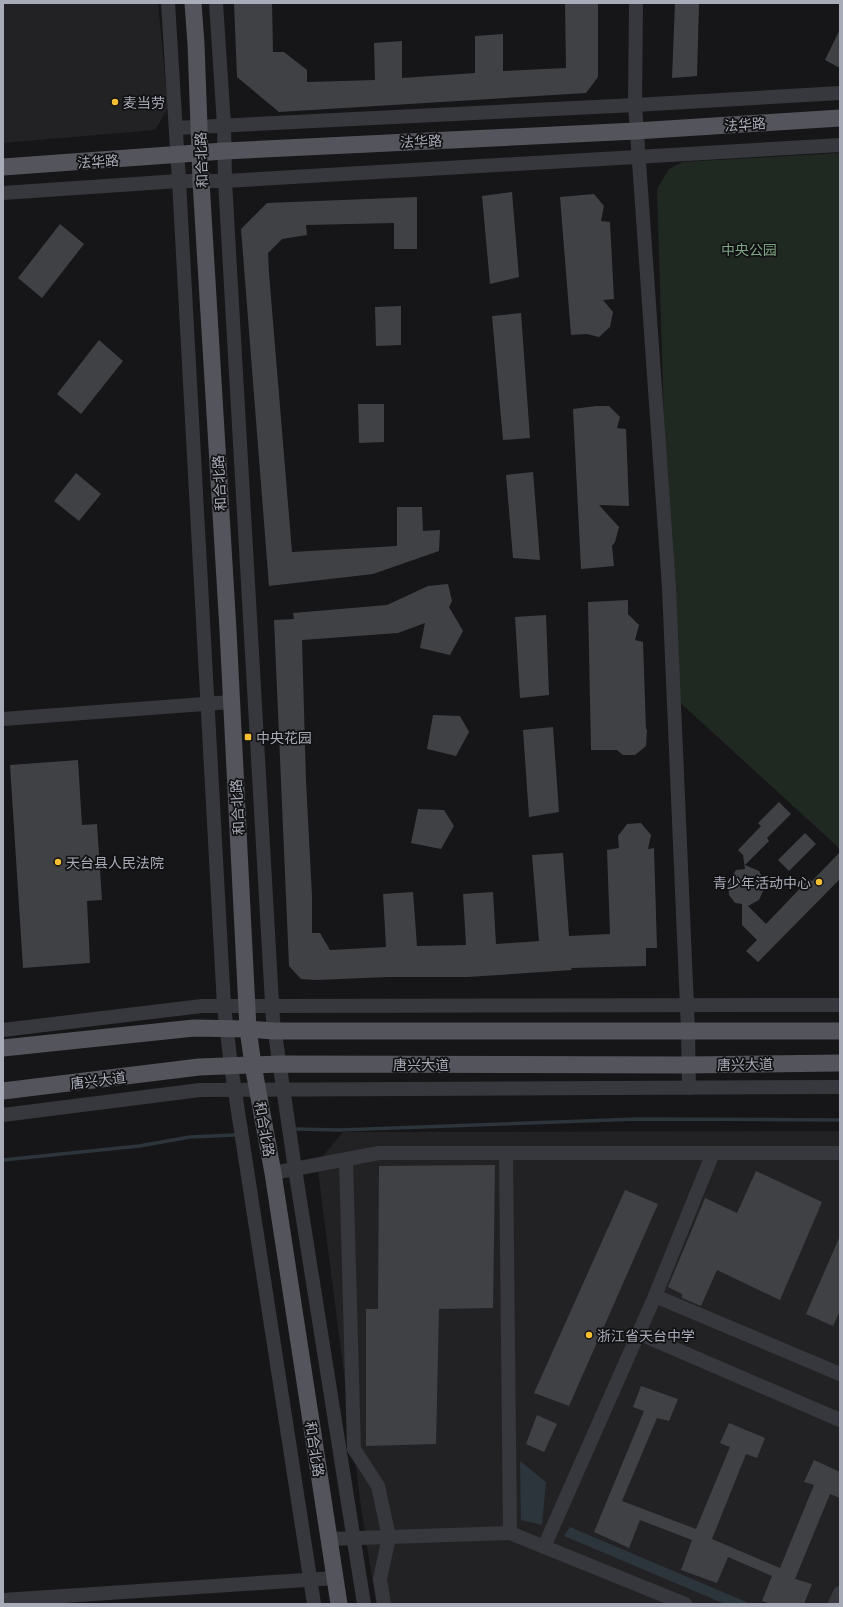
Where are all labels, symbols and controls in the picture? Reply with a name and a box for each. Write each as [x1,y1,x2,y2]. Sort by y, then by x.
place label: 麦当劳 [123,94,165,111]
marker: 麦当劳 [110,97,120,107]
street label: 法华路 [723,114,767,134]
street label: 法华路 [400,131,442,151]
street label: 和合北路 [192,132,210,188]
street label: 法华路 [76,151,120,171]
park label: 中央公园 [721,241,777,258]
street label: 和合北路 [209,455,229,511]
place label: 中央花园 [256,729,312,746]
marker: 中央花园 [243,732,253,742]
street label: 和合北路 [227,779,247,835]
place label: 天台县人民法院 [66,854,164,871]
marker: 天台县人民法院 [53,857,63,867]
place label: 青少年活动中心 [713,874,811,891]
marker: 青少年活动中心 [814,877,824,887]
street label: 唐兴大道 [717,1055,773,1073]
street label: 唐兴大道 [393,1056,449,1073]
street label: 唐兴大道 [69,1068,127,1092]
street label: 和合北路 [252,1100,278,1158]
place label: 浙江省天台中学 [597,1327,695,1344]
marker: 浙江省天台中学 [584,1330,594,1340]
street label: 和合北路 [302,1420,328,1478]

